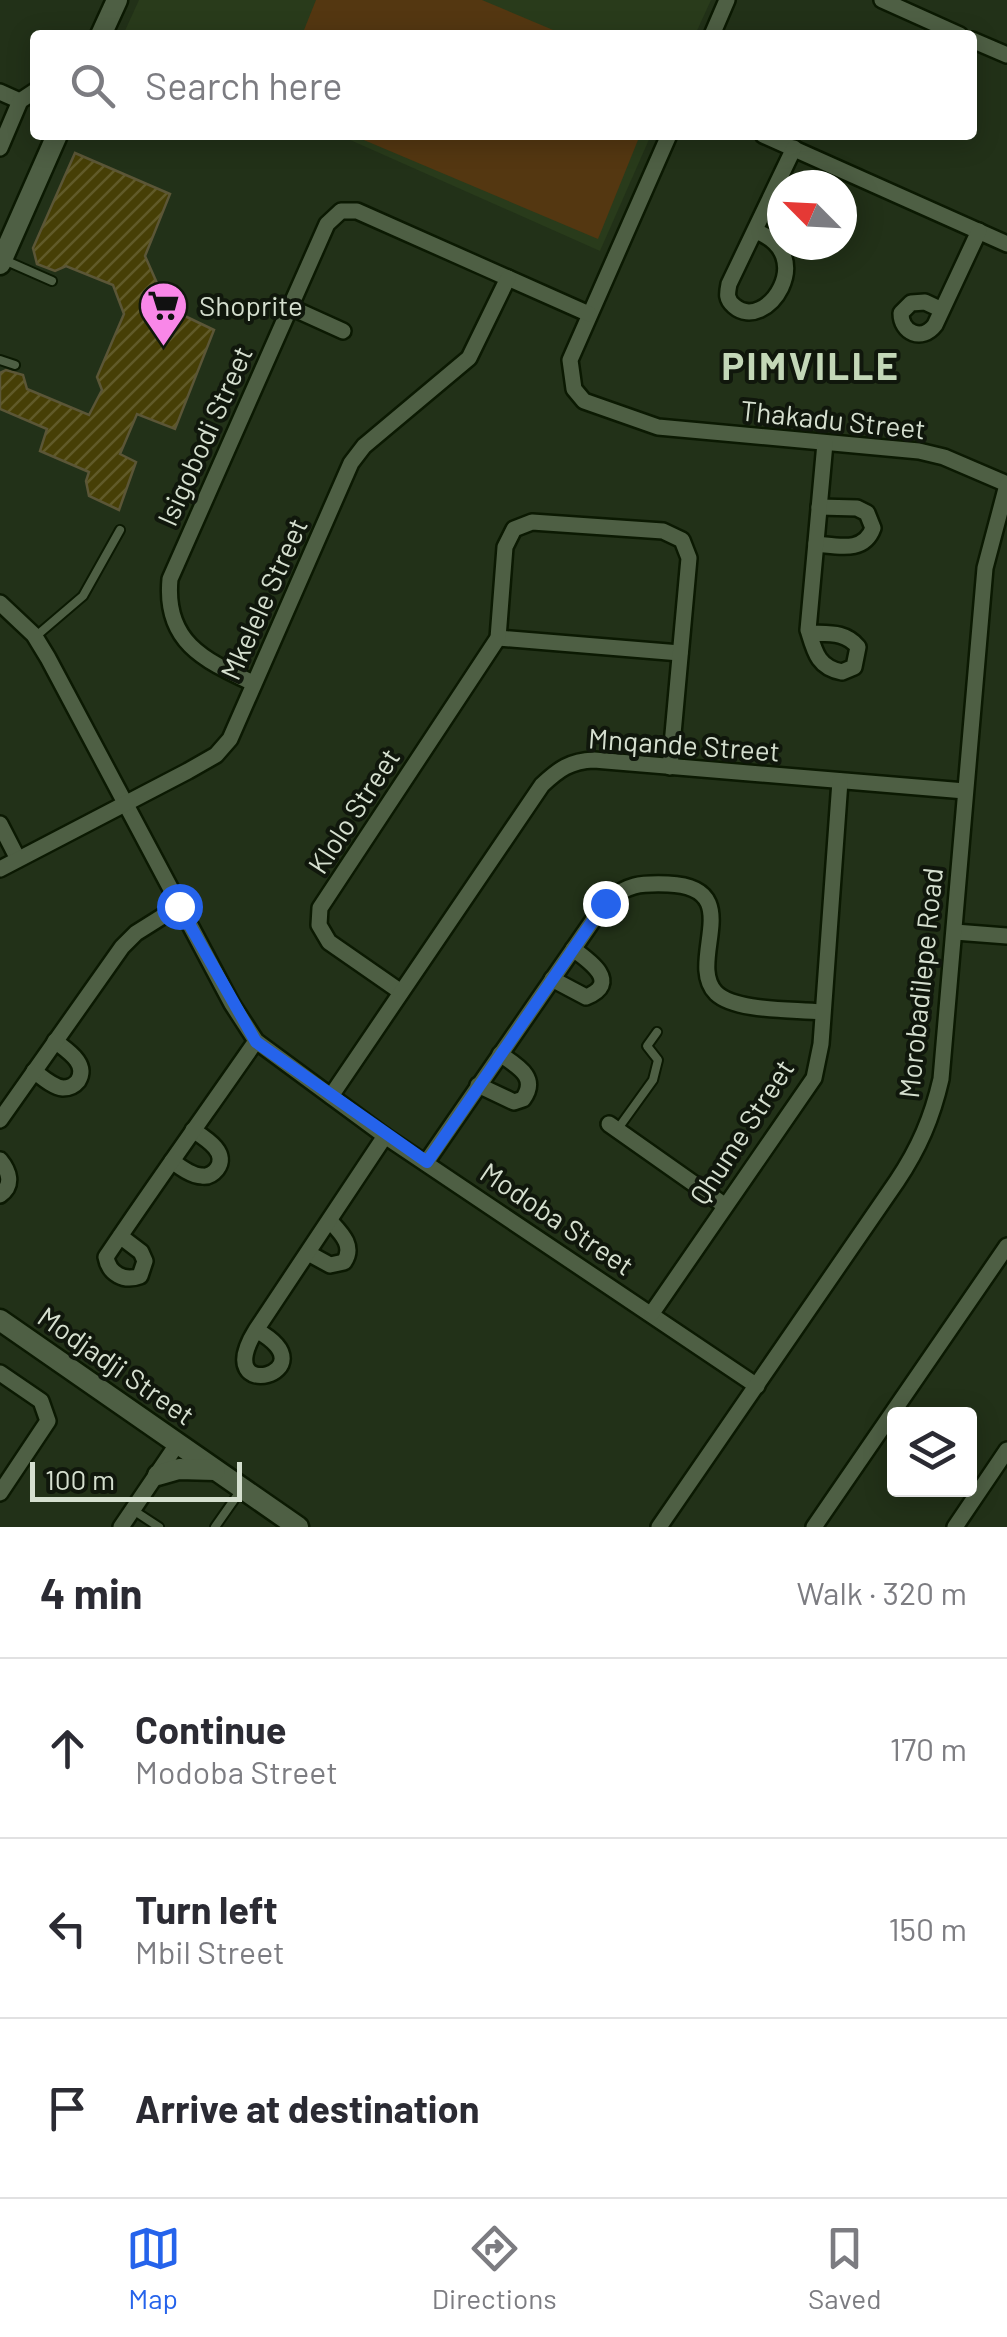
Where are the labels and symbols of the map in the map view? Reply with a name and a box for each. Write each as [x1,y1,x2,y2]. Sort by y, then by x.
north arrow [767,170,857,260]
supermarket icon: Shoprite [138,280,190,348]
place label: Shoprite [199,288,303,322]
street label: Isigobodi Street [149,341,259,531]
district label: PIMVILLE [721,342,901,388]
street label: Thakadu Street [739,392,927,446]
street label: Mkelele Street [212,513,314,685]
street label: Mnqande Street [587,720,781,768]
street label: Klolo Street [300,741,406,879]
street label: Morobadilepe Road [891,866,949,1100]
route end [583,881,629,927]
route start [157,884,203,930]
street label: Qhume Street [682,1053,801,1210]
street label: Modoba Street [474,1154,641,1282]
street label: Modjadji Street [32,1299,201,1432]
scale bar [30,1457,242,1502]

